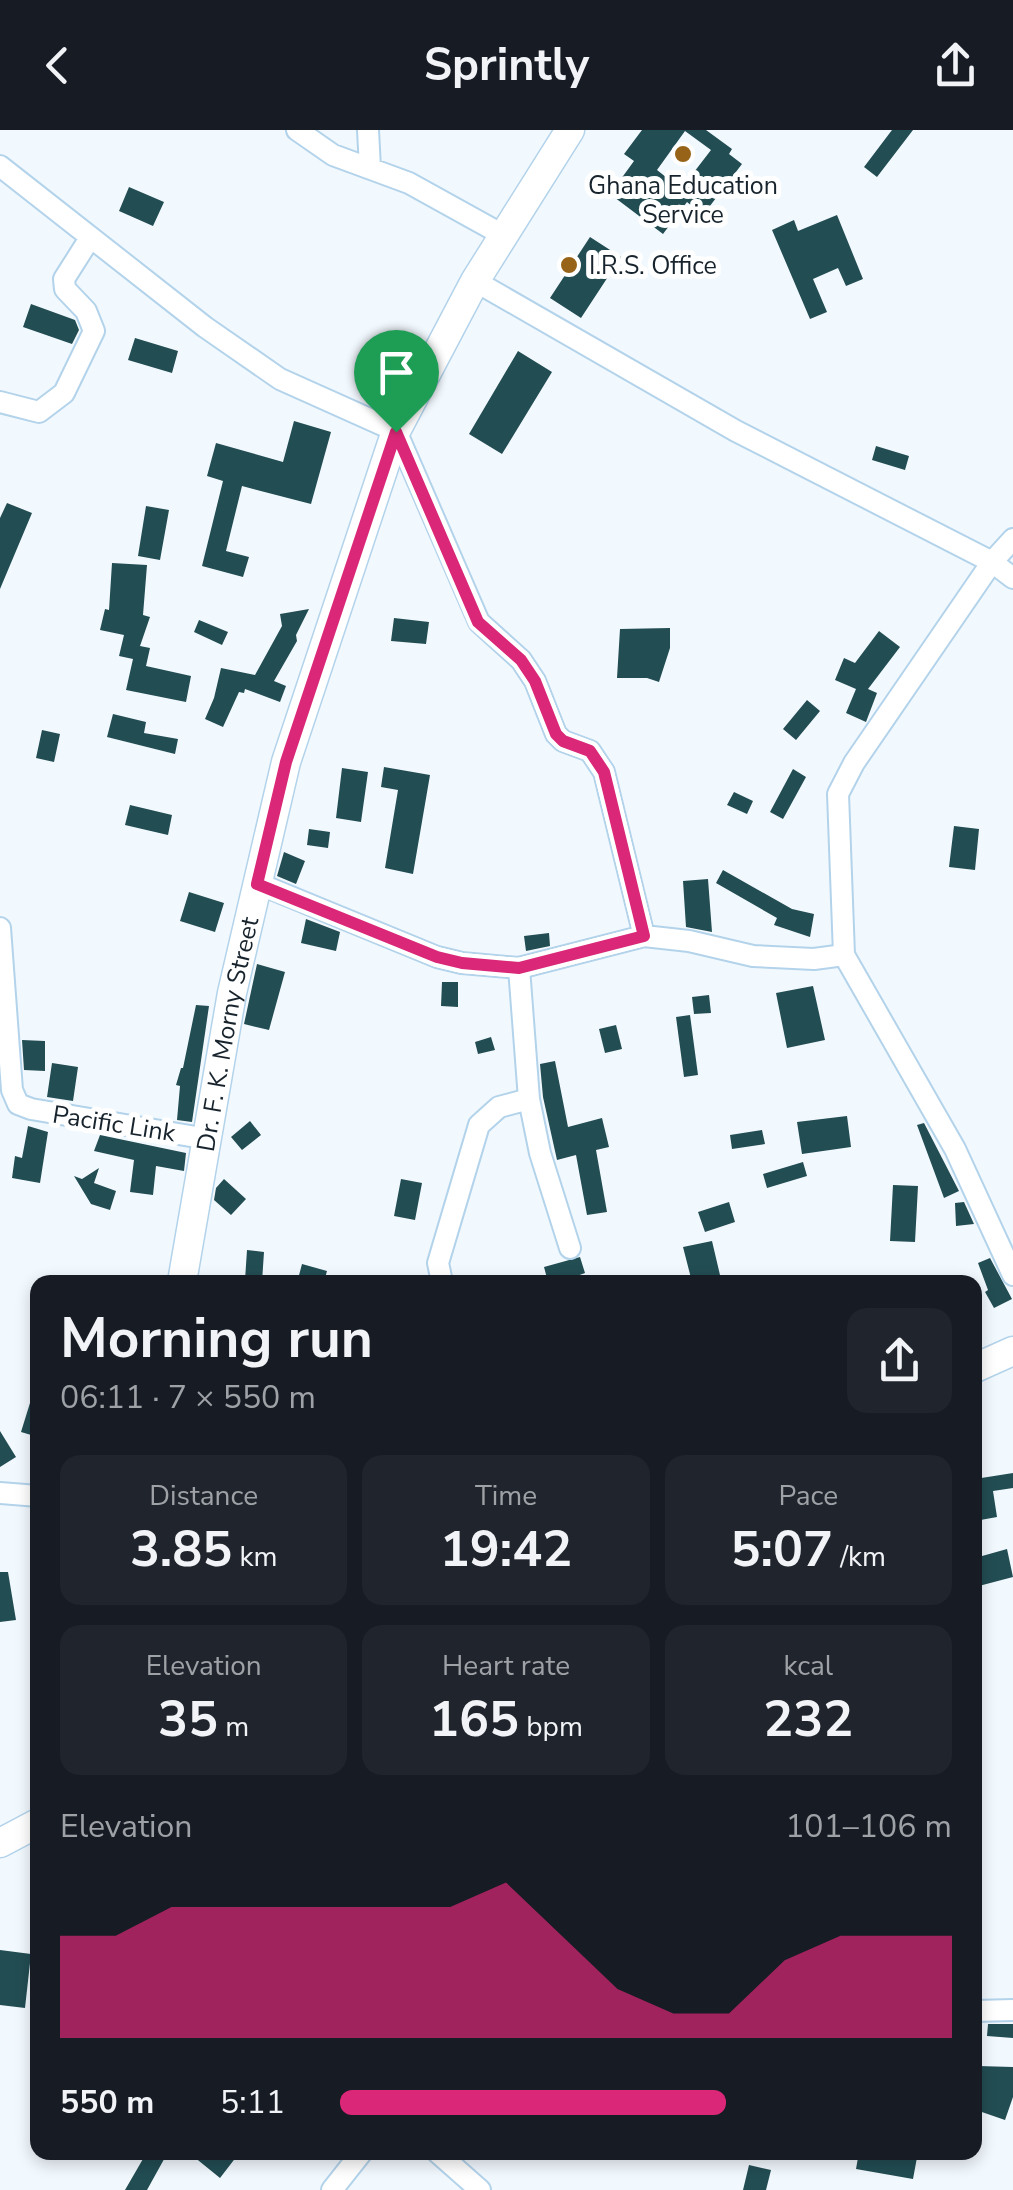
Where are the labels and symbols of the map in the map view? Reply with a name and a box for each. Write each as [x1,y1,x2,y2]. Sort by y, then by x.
marker: Ghana Education Service [672,143,694,165]
place label: Ghana Education Service [588,169,778,232]
place label: I.R.S. Office [589,249,717,283]
marker: I.R.S. Office [558,254,580,276]
pin [354,330,439,433]
street label: Dr. F. K. Morny Street [189,913,267,1154]
street label: Pacific Link [50,1098,178,1151]

